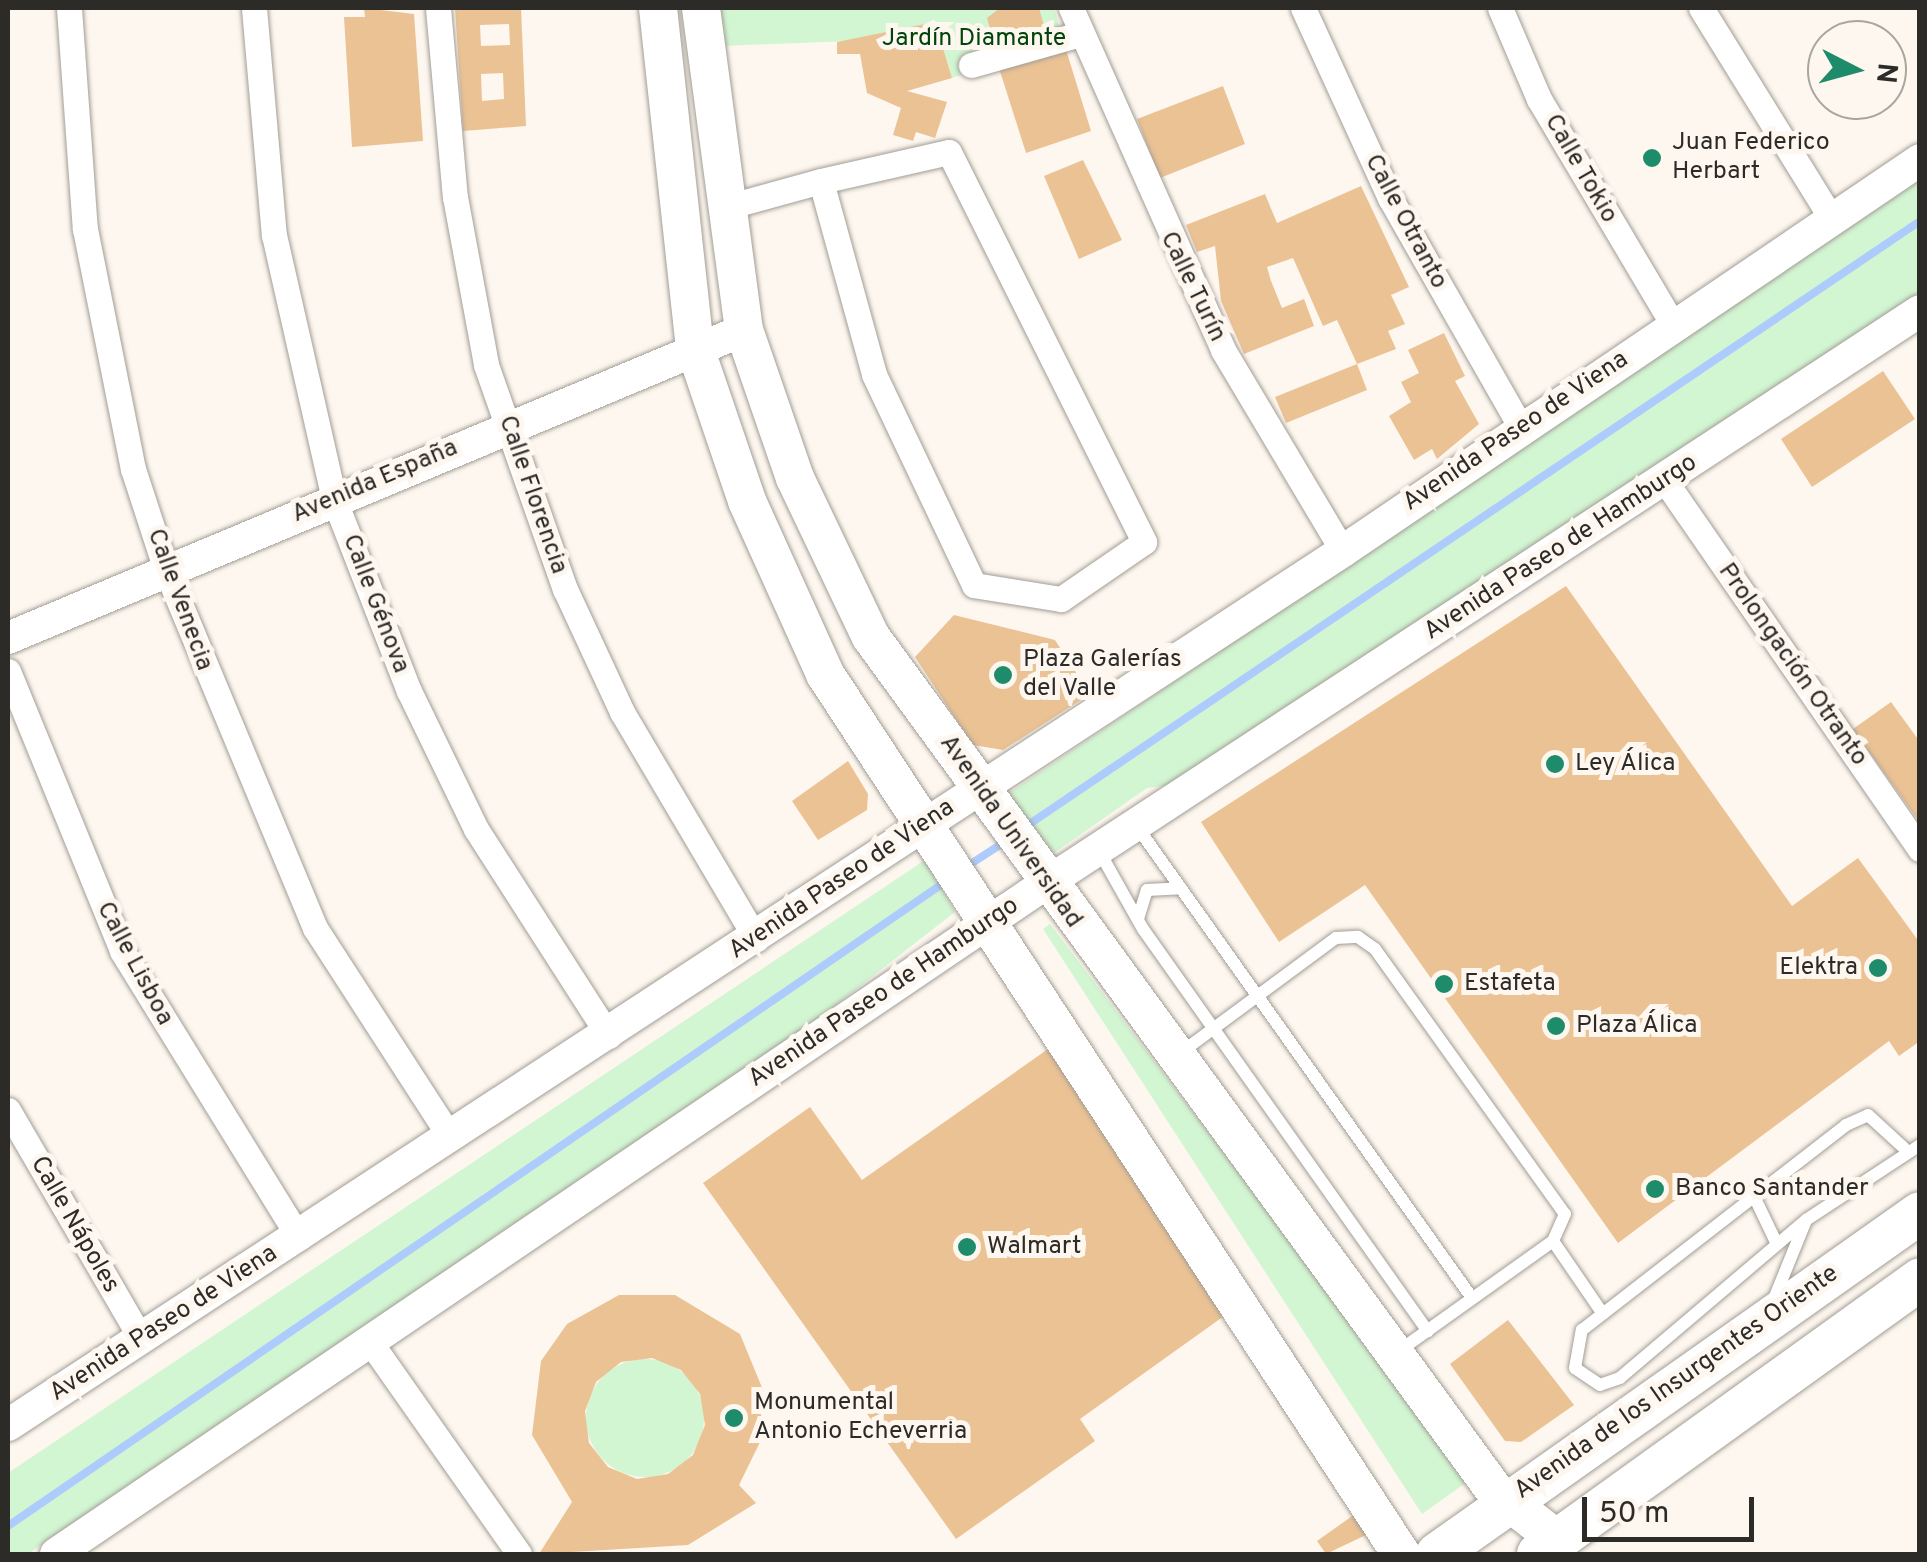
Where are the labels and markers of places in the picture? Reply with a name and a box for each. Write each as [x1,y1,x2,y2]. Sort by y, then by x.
place label: Juan Federico Herbart [1672,129,1830,188]
marker: Juan Federico Herbart [1641,147,1663,169]
place label: Plaza Galerías del Valle [1023,646,1182,705]
marker: Plaza Galerías del Valle [992,664,1014,686]
place label: Ley Álica [1575,749,1676,779]
marker: Ley Álica [1544,753,1566,775]
place label: Elektra [1779,953,1858,983]
marker: Elektra [1867,957,1889,979]
place label: Estafeta [1464,969,1556,999]
marker: Estafeta [1433,973,1455,995]
place label: Plaza Álica [1576,1011,1698,1041]
marker: Plaza Álica [1545,1015,1567,1037]
place label: Banco Santander [1675,1174,1869,1204]
marker: Banco Santander [1644,1178,1666,1200]
place label: Walmart [987,1232,1081,1262]
marker: Walmart [956,1236,978,1258]
place label: Monumental Antonio Echeverria [754,1389,967,1448]
marker: Monumental Antonio Echeverria [723,1407,745,1429]

